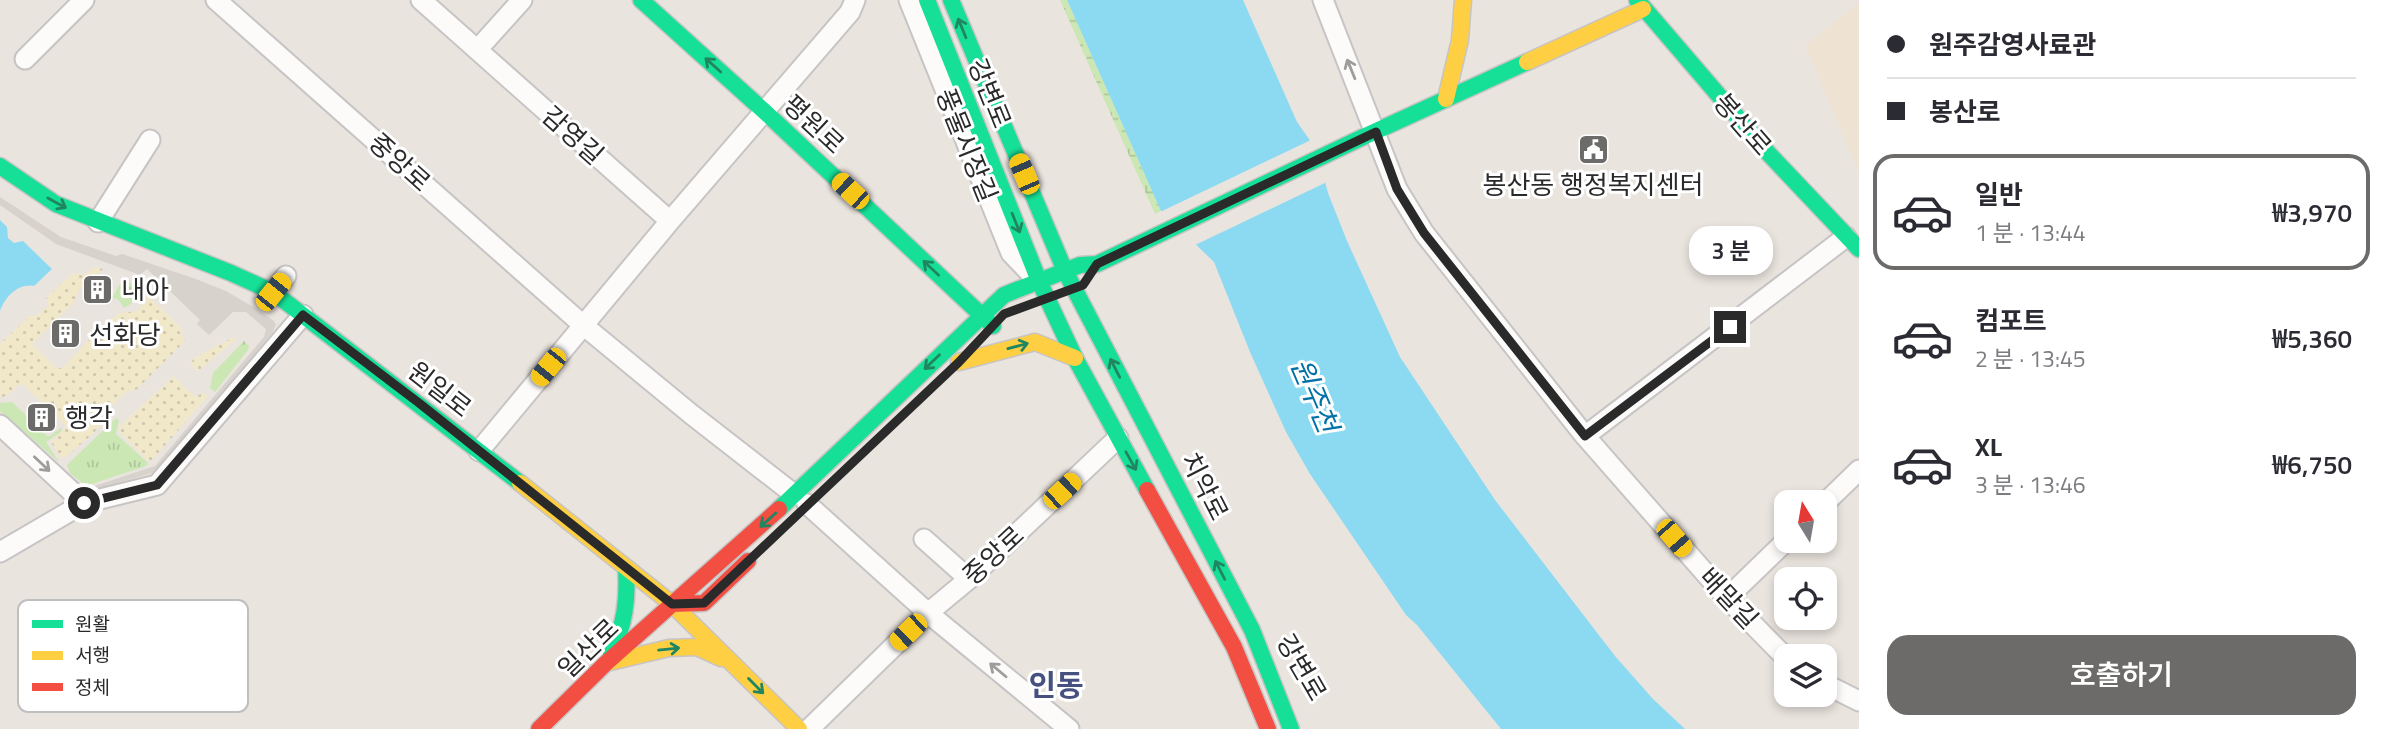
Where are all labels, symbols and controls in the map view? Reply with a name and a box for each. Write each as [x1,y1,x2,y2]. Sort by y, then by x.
one-way arrow [955,17,968,39]
text: 원주감영사료관 [1929,25,2096,64]
street label: 강변로 [958,52,1022,134]
one-way arrow [705,57,723,73]
one-way arrow [1343,58,1356,80]
street label: 풍물시장길 [927,82,1007,208]
street label: 봉산로 [1705,84,1781,164]
street label: 평원로 [774,85,854,163]
text: 봉산로 [1929,92,2001,131]
street label: 감영길 [533,96,613,174]
street label: 중앙로 [360,123,440,201]
public building icon: 봉산동 행정복지센터 [1576,132,1610,166]
car [1007,151,1042,197]
place label: 봉산동 행정복지센터 [1482,165,1704,204]
car [828,169,873,213]
text: 일반 [1975,175,2023,214]
icon: car [1891,181,1954,244]
text: ₩3,970 [2272,193,2352,232]
one-way arrow [47,196,67,210]
one-way arrow [1010,211,1023,233]
text: 1 분 · 13:44 [1975,215,2086,250]
callout: 3 분 [1688,226,1772,274]
text: 3 분 [1711,233,1751,268]
one-way arrow [922,260,940,276]
car [252,269,295,315]
place label: 내아 [121,270,169,309]
building icon: 내아 [81,272,115,306]
text: 컴포트 [1975,301,2047,340]
icon: car [1891,307,1954,370]
route end [1714,311,1746,343]
place label: 선화당 [89,315,161,354]
building icon: 선화당 [49,317,83,351]
text: ₩5,360 [2272,319,2352,358]
one-way arrow [1006,339,1029,352]
text: 2 분 · 13:45 [1975,341,2086,376]
car [527,344,570,390]
water label: 원주천 [1280,351,1351,442]
street label: 원일로 [400,352,480,426]
one-way arrow [924,354,941,371]
one-way arrow [1108,358,1122,379]
place label: 행각 [65,398,113,437]
building icon: 행각 [25,400,59,434]
text: XL [1975,427,2002,466]
icon: car [1891,433,1954,496]
street label: 치악로 [1171,445,1239,527]
text: ₩6,750 [2272,445,2352,484]
one-way arrow [1125,450,1138,471]
one-way arrow [33,455,50,472]
text: 3 분 · 13:46 [1975,467,2086,502]
car [1040,469,1085,513]
route start [68,487,100,519]
north arrow [1774,490,1838,553]
map controls [1774,490,1837,707]
one-way arrow [759,512,777,528]
car [1653,515,1696,561]
street label: 중앙로 [953,516,1033,594]
street label: 배말길 [1690,558,1768,638]
one-way arrow [1213,560,1227,581]
button: locate [1774,567,1837,630]
legend [18,600,248,712]
text: 원활 [75,609,110,638]
street label: 일산로 [549,609,627,687]
car [886,610,931,654]
street label: 강변로 [1267,626,1337,708]
button: 호출하기 [1887,635,2356,715]
text: 서행 [75,640,110,669]
one-way arrow [657,642,680,655]
button: layers [1774,644,1837,707]
one-way arrow [989,662,1007,678]
district label: 인동 [1028,662,1084,708]
text: 정체 [75,672,110,701]
one-way arrow [747,677,764,694]

